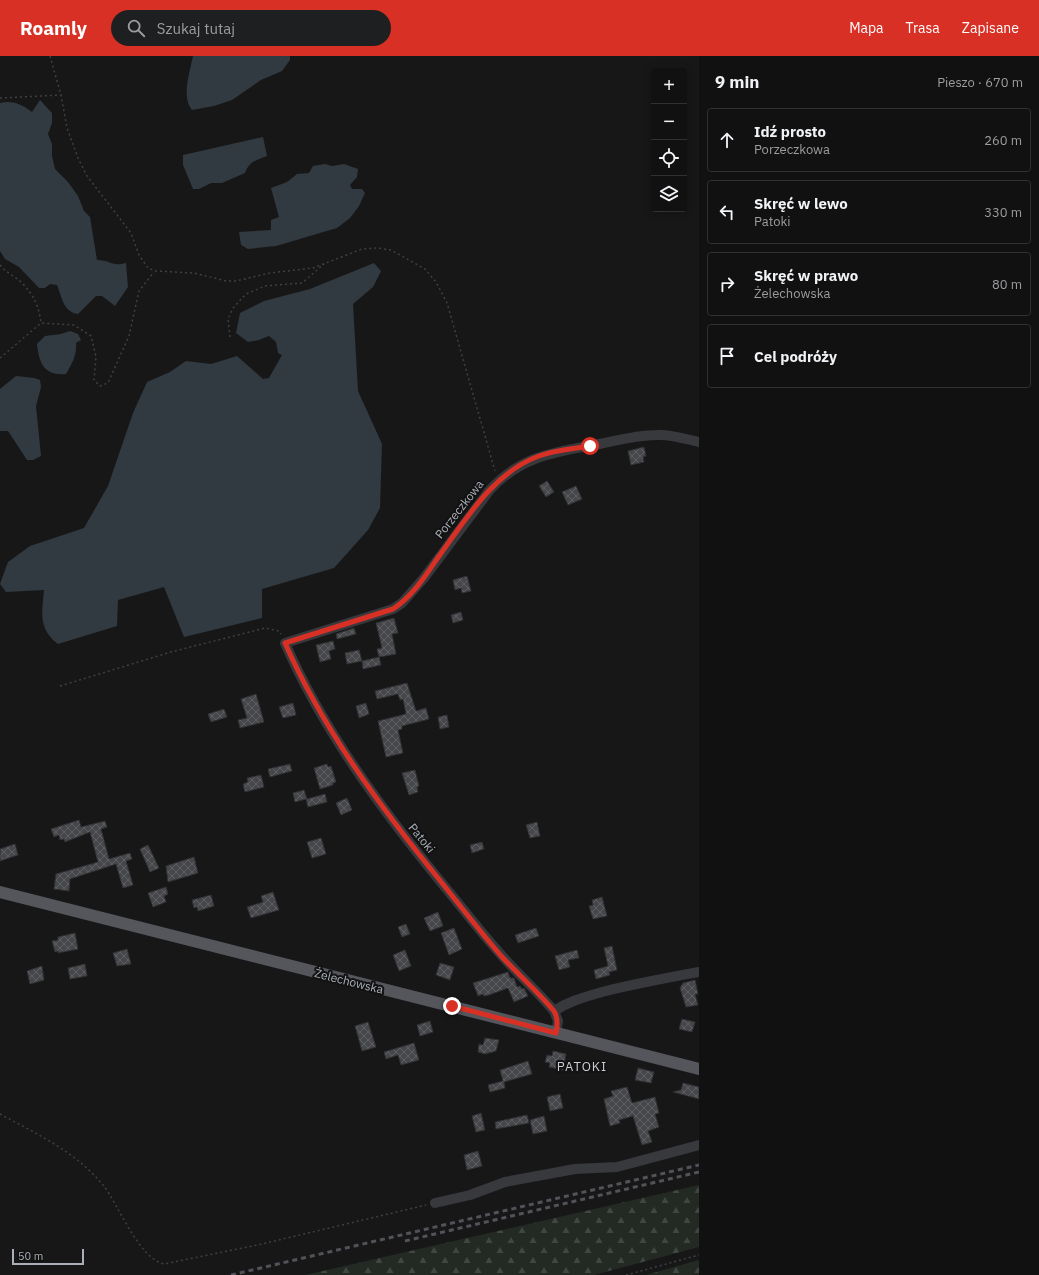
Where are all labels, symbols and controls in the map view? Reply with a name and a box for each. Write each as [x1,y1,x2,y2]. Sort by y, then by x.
search box [111,10,391,46]
text: Roamly [20,16,87,40]
icon: search [125,17,147,39]
text: Szukaj tutaj [157,19,235,38]
text: Mapa [849,19,884,37]
text: Trasa [906,19,940,37]
text: Zapisane [962,19,1019,37]
map controls [651,68,687,212]
button: + [651,68,687,104]
text: 9 min [715,71,759,93]
text: Pieszo · 670 m [937,74,1023,91]
button: − [651,104,687,140]
text: Idź prosto [754,122,826,141]
icon: ahead [716,129,738,151]
text: 260 m [984,132,1022,149]
button: locate [651,140,687,176]
text: Porzeczkowa [754,141,830,158]
button: layers [651,176,687,212]
text: Skręć w lewo [754,194,848,213]
icon: left [716,201,738,223]
text: 330 m [984,204,1022,221]
text: Patoki [754,213,791,230]
text: Skręć w prawo [754,266,858,285]
icon: right [716,273,738,295]
text: 80 m [992,276,1022,293]
text: Żelechowska [754,285,830,302]
icon: arrive [716,345,738,367]
text: Cel podróży [754,347,837,366]
route start [581,437,599,455]
street label: Porzeczkowa [432,476,487,541]
street label: Patoki [406,820,438,856]
street label: Żelechowska [313,965,386,997]
route end [443,997,461,1015]
district label: PATOKI [557,1058,607,1075]
scale bar [12,1247,84,1266]
text: 50 m [18,1249,43,1263]

